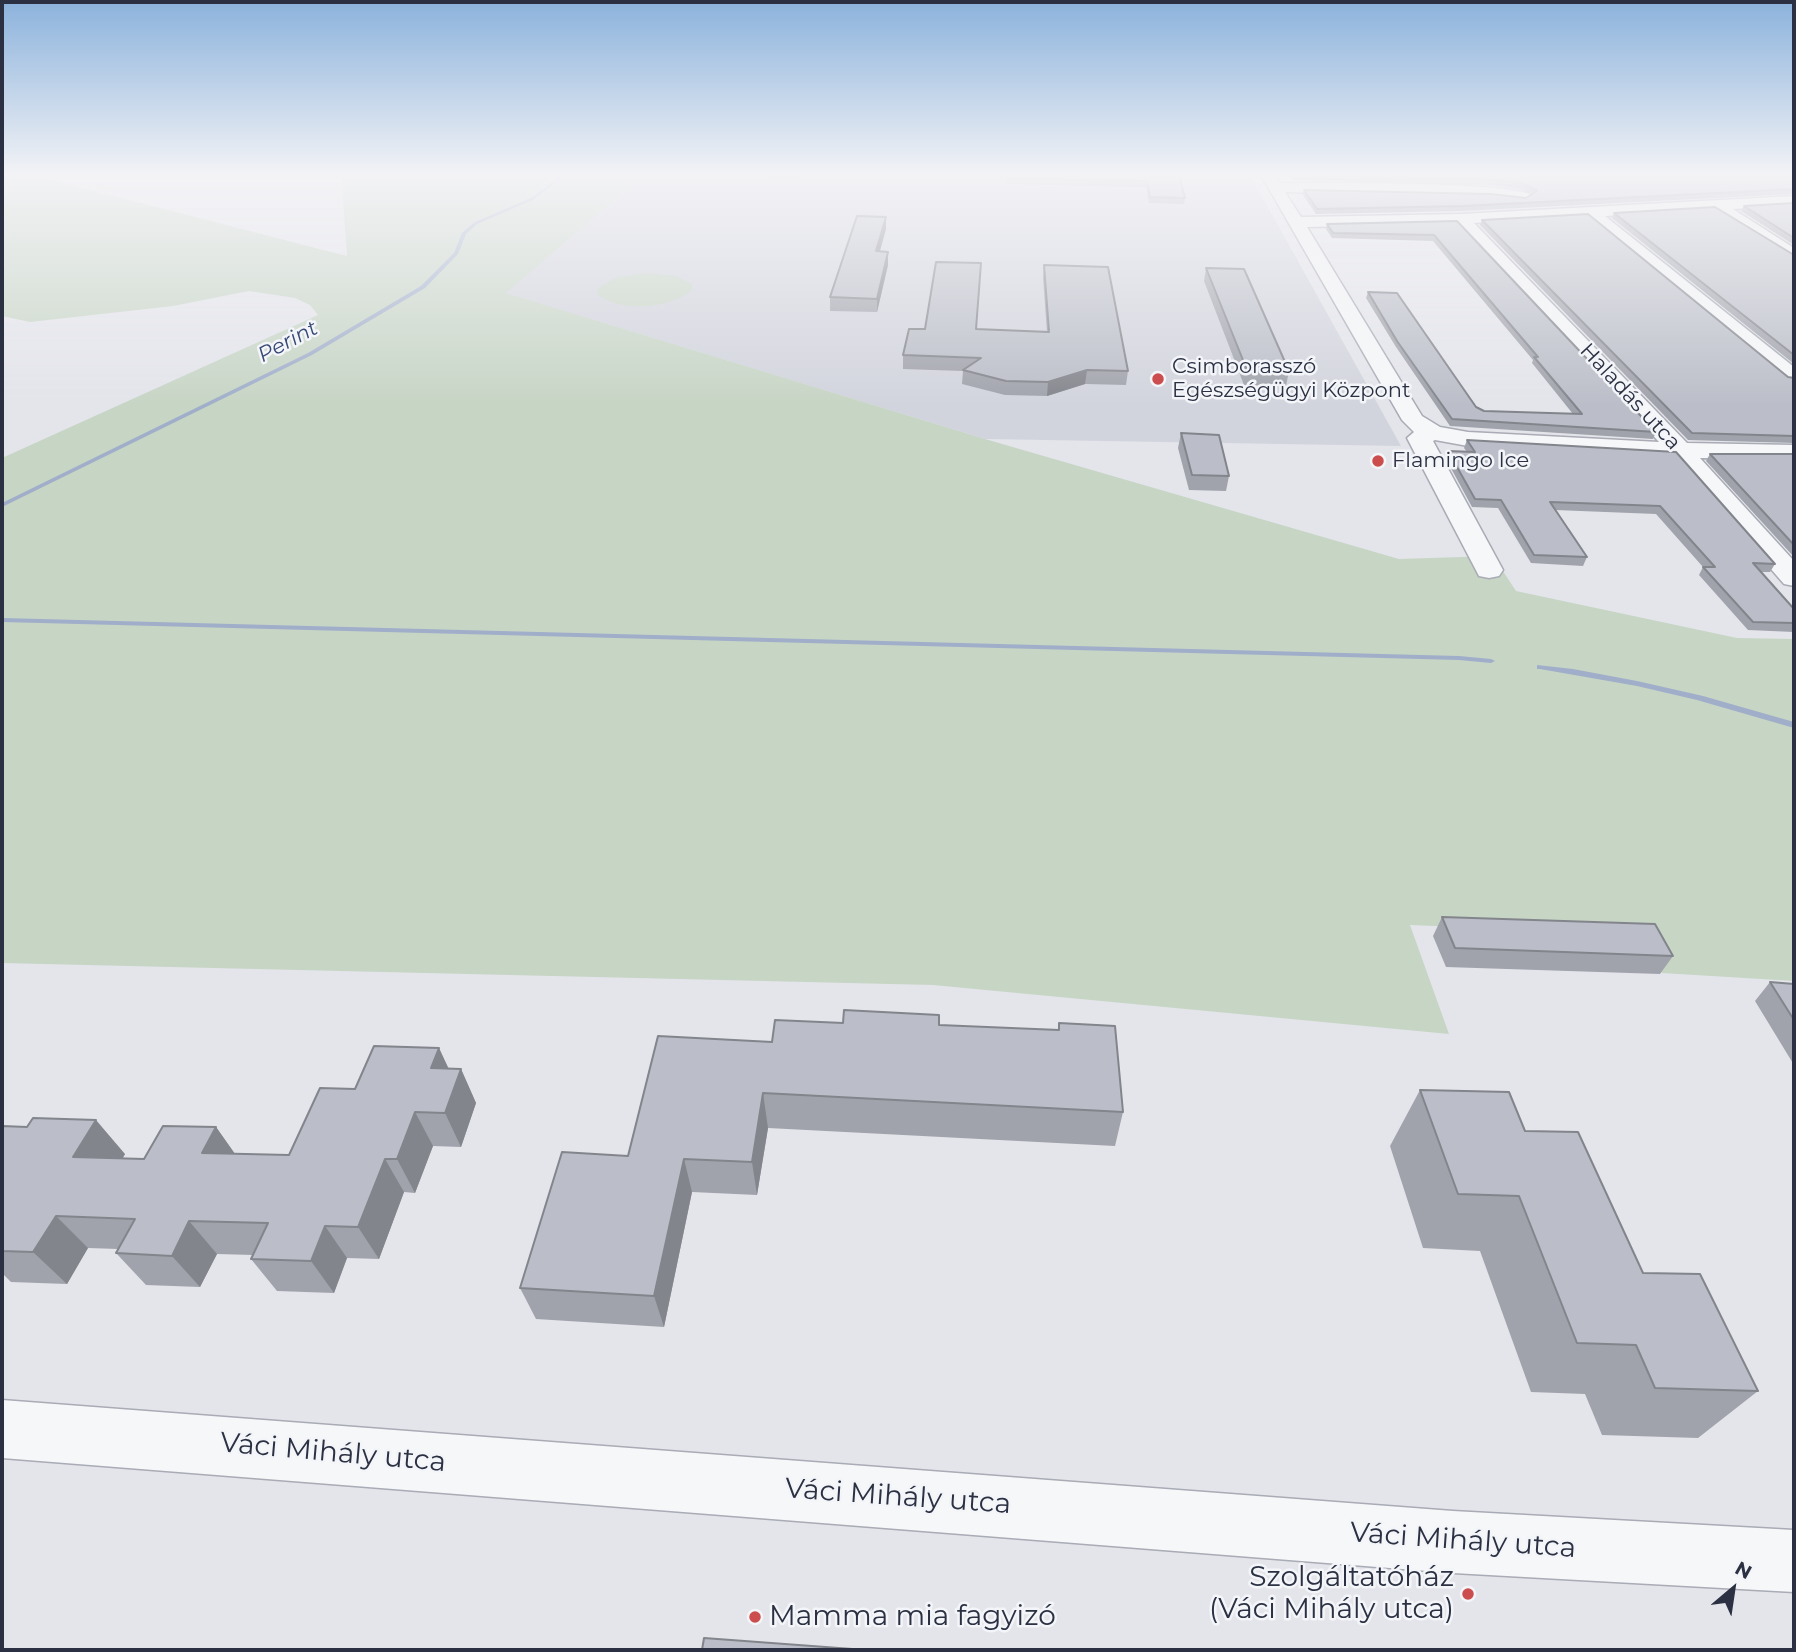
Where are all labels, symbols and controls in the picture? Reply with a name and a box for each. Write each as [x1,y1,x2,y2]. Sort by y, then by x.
water label: Perint [254,316,322,368]
street label: Haladás utca [1574,339,1686,455]
place label: Csimborasszó Egészségügyi Központ [1172,354,1410,404]
marker: Csimborasszó Egészségügyi Központ [1150,371,1166,387]
place label: Flamingo Ice [1392,448,1529,474]
marker: Flamingo Ice [1370,453,1386,469]
street label: Váci Mihály utca [219,1426,447,1480]
street label: Váci Mihály utca [784,1472,1012,1522]
street label: Váci Mihály utca [1349,1516,1577,1566]
north arrow [1698,1554,1768,1624]
text: N [1731,1556,1756,1584]
place label: Szolgáltatóház (Váci Mihály utca) [1209,1561,1454,1627]
marker: Szolgáltatóház (Váci Mihály utca) [1460,1586,1476,1602]
place label: Mamma mia fagyizó [769,1600,1056,1634]
marker: Mamma mia fagyizó [747,1609,763,1625]

